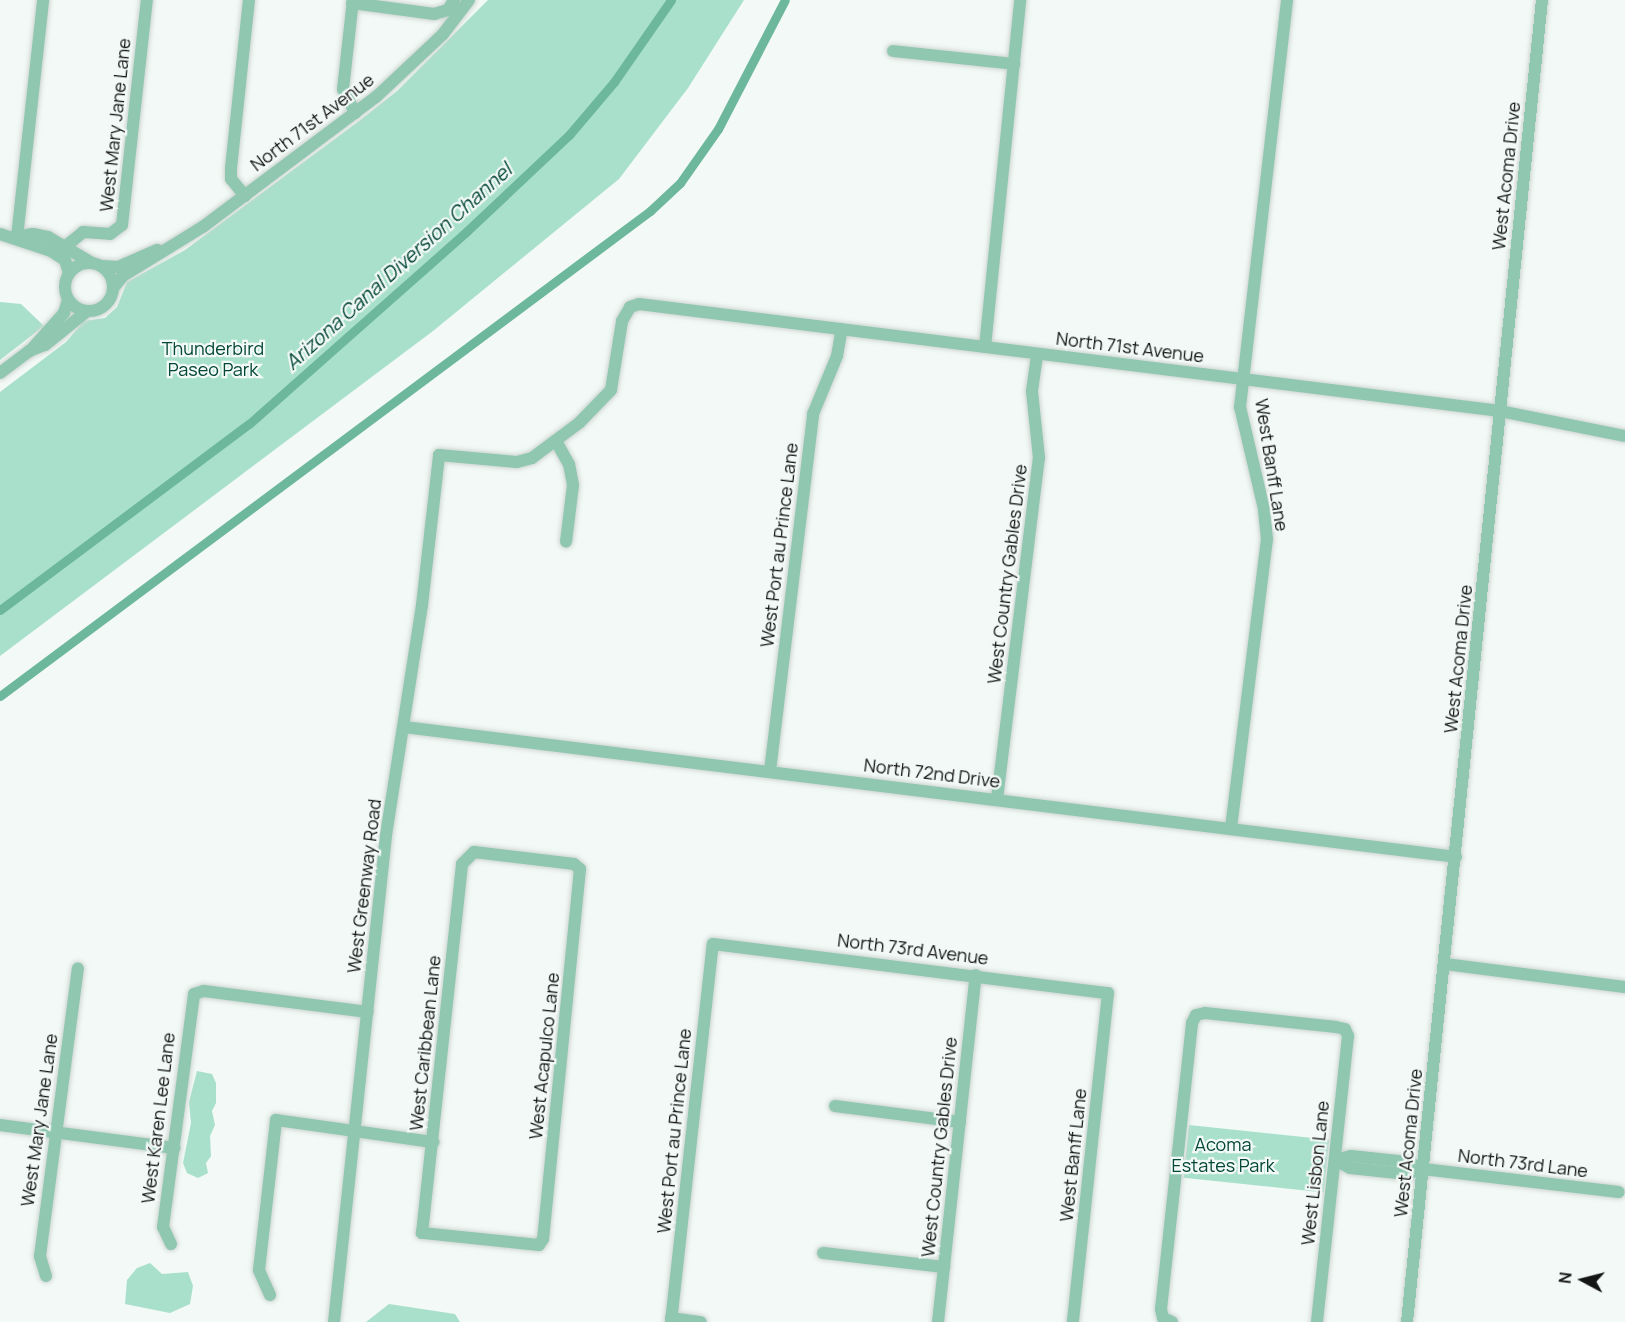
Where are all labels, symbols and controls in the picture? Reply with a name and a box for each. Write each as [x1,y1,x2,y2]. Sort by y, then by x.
street label: West Mary Jane Lane [95,37,135,213]
street label: North 71st Avenue [246,69,378,175]
street label: West Acoma Drive [1487,101,1525,251]
water label: Arizona Canal Diversion Channel [280,158,516,374]
street label: North 71st Avenue [1055,327,1205,367]
park label: Thunderbird Paseo Park [162,338,264,380]
street label: West Banff Lane [1251,397,1293,533]
street label: West Port au Prince Lane [756,441,802,649]
street label: West Country Gables Drive [983,463,1031,685]
street label: West Acoma Drive [1439,584,1477,734]
street label: North 72nd Drive [863,754,1001,792]
street label: West Greenway Road [343,798,385,974]
street label: North 73rd Avenue [836,929,990,969]
street label: West Caribbean Lane [405,954,445,1132]
street label: West Acapulco Lane [524,971,564,1141]
street label: West Port au Prince Lane [652,1027,696,1235]
street label: West Karen Lee Lane [137,1031,179,1205]
street label: West Mary Jane Lane [16,1032,62,1208]
street label: West Country Gables Drive [917,1036,961,1258]
street label: West Acoma Drive [1389,1068,1427,1218]
street label: West Banff Lane [1055,1087,1091,1223]
street label: West Lisbon Lane [1297,1100,1333,1246]
park label: Acoma Estates Park [1171,1134,1275,1176]
street label: North 73rd Lane [1457,1144,1589,1182]
north arrow [1553,1250,1613,1310]
text: N [1554,1271,1577,1285]

